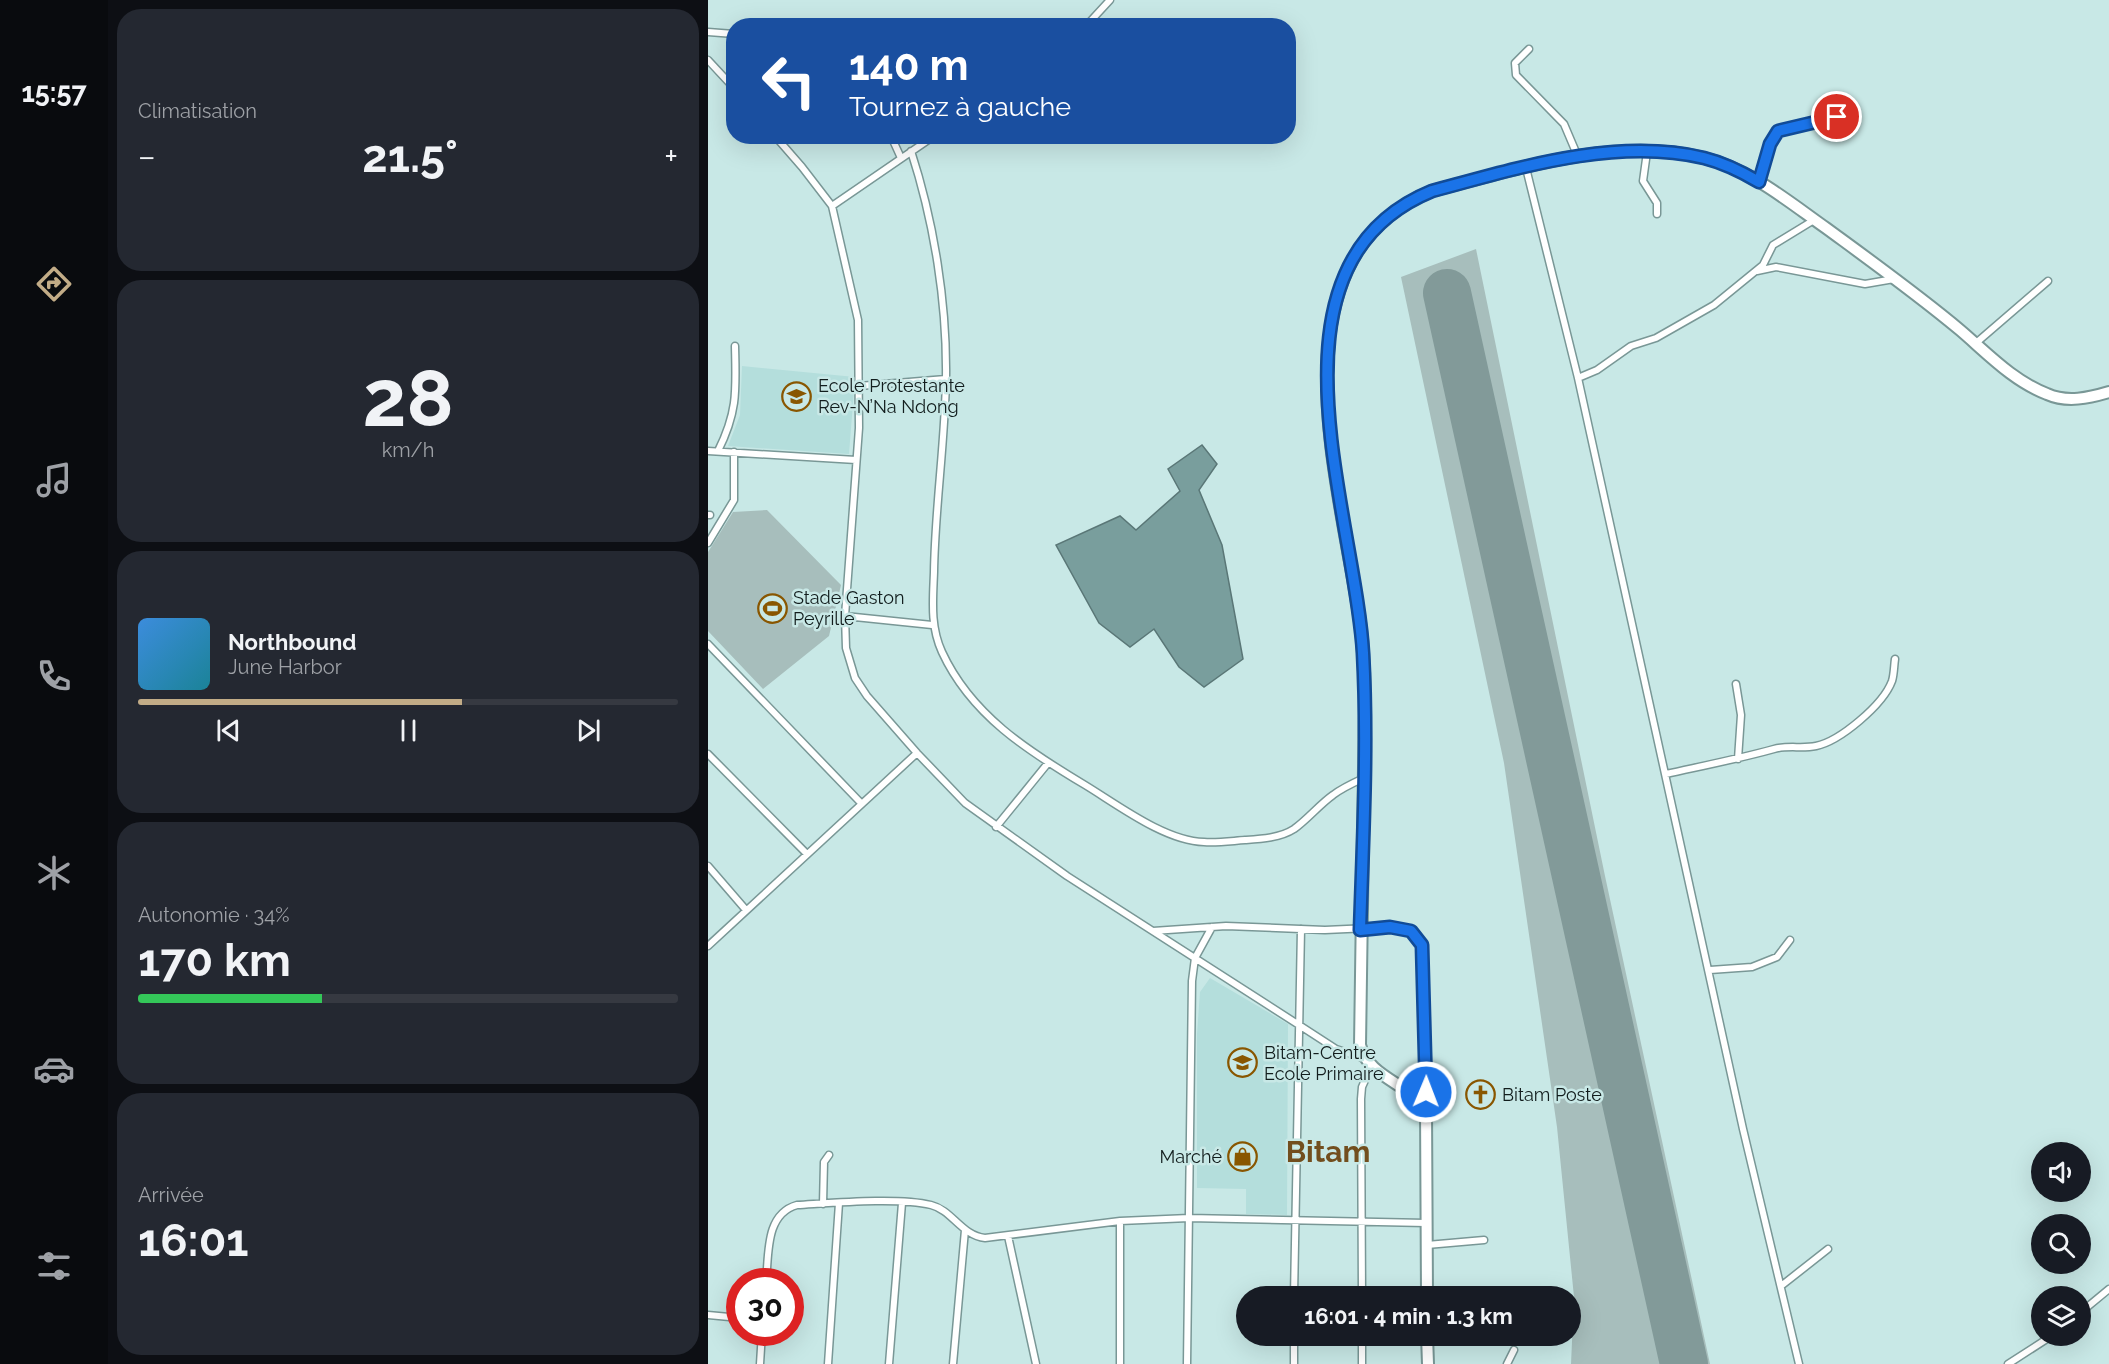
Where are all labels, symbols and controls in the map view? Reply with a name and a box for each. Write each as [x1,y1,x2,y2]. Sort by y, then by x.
text: 140 m [849,41,969,90]
icon: left [750,42,828,120]
text: 15:57 [21,77,87,108]
text: Tournez à gauche [849,91,1071,122]
pin [1811,91,1862,142]
text: Climatisation [138,99,257,123]
icon: arrive [1820,100,1853,133]
text: 21.5° [362,130,458,183]
text: − [138,137,156,176]
text: + [664,137,678,176]
icon: directions [33,263,75,305]
text: 28 [362,353,454,444]
place label: Ecole Protestante Rev-N’Na Ndong [818,375,965,417]
school or university icon: Ecole Protestante Rev-N’Na Ndong [781,380,813,412]
text: km/h [382,438,434,462]
icon: music [33,459,75,501]
place label: Stade Gaston Peyrille [793,587,904,629]
sports icon: Stade Gaston Peyrille [756,592,788,624]
text: Northbound [228,629,357,655]
icon: phone [33,655,75,697]
text: June Harbor [228,655,342,679]
icon: previous [212,714,245,747]
icon: pause [392,714,425,747]
icon: next [572,714,605,747]
icon: climate [33,852,75,894]
text: Autonomie · 34% [138,903,290,927]
text: 170 km [138,934,291,987]
place label: Bitam-Centre Ecole Primaire [1264,1042,1384,1084]
school or university icon: Bitam-Centre Ecole Primaire [1227,1047,1259,1079]
icon: car [33,1048,75,1090]
position arrow [1394,1060,1458,1124]
church icon: Bitam Poste [1465,1079,1497,1111]
place label: Bitam Poste [1502,1084,1602,1105]
district label: Bitam [1286,1134,1370,1169]
shop icon: Marché [1227,1141,1259,1173]
map controls [2031,1142,2091,1346]
button: sound [2031,1142,2091,1202]
place label: Marché [1160,1146,1222,1167]
text: Arrivée [138,1183,204,1207]
text: 16:01 [138,1214,249,1267]
button: search [2031,1214,2091,1274]
icon: filters [33,1245,75,1287]
speed limit sign: 30 [726,1268,804,1346]
button: layers [2031,1286,2091,1346]
text: 16:01 · 4 min · 1.3 km [1304,1303,1513,1329]

